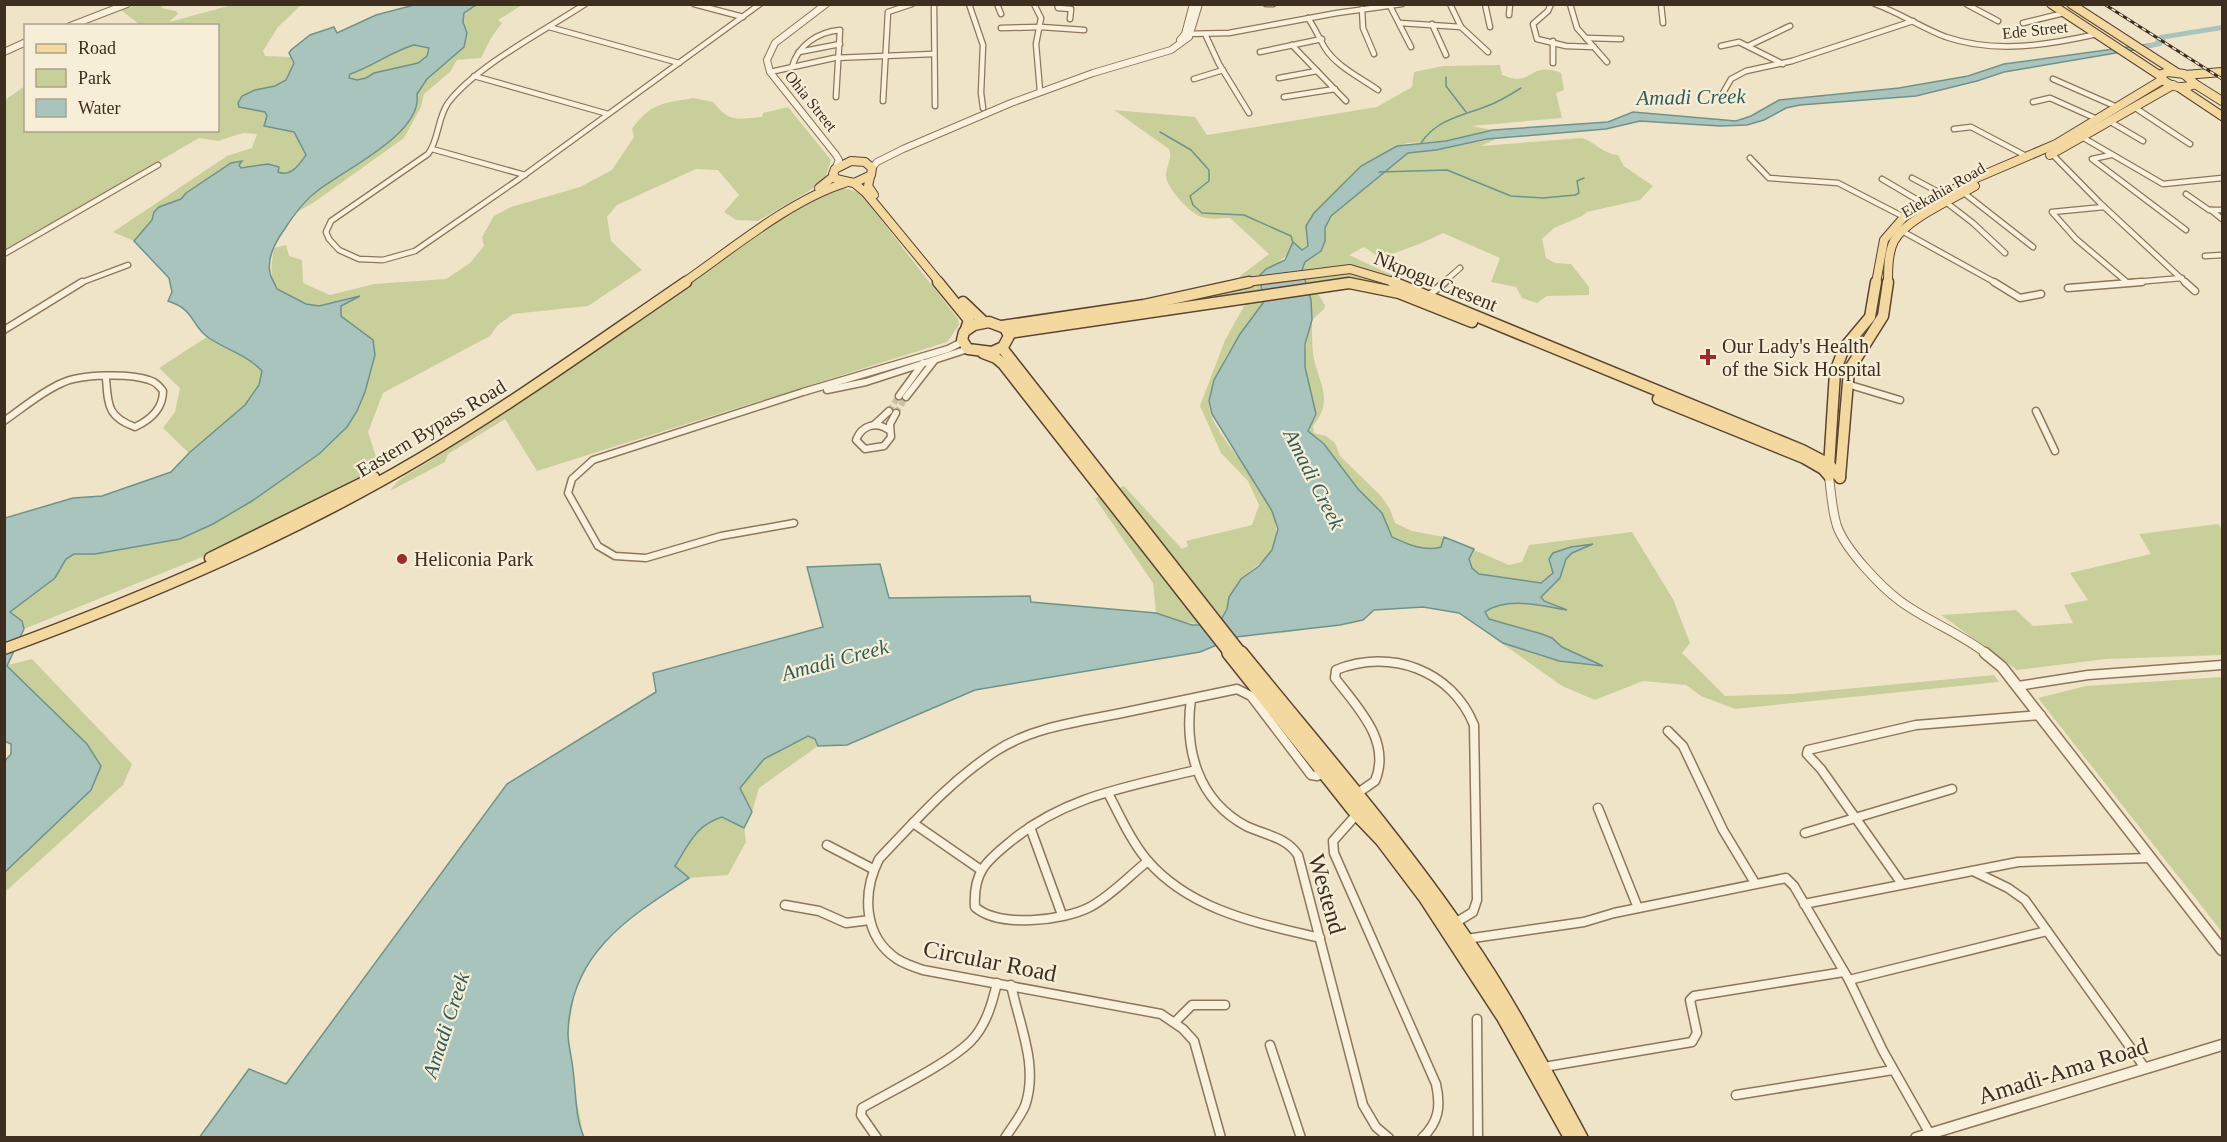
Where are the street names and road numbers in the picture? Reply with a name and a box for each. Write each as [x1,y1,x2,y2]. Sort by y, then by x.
street label: Ede Street [2001,18,2069,42]
street label: Ohia Street [782,68,841,135]
street label: Elekahia Road [1898,159,1988,221]
street label: Nkpogu Cresent [1371,246,1501,317]
street label: Eastern Bypass Road [352,375,510,482]
street label: Westend [1303,851,1351,937]
street label: Circular Road [921,935,1059,987]
street label: Amadi-Ama Road [1975,1033,2151,1109]

